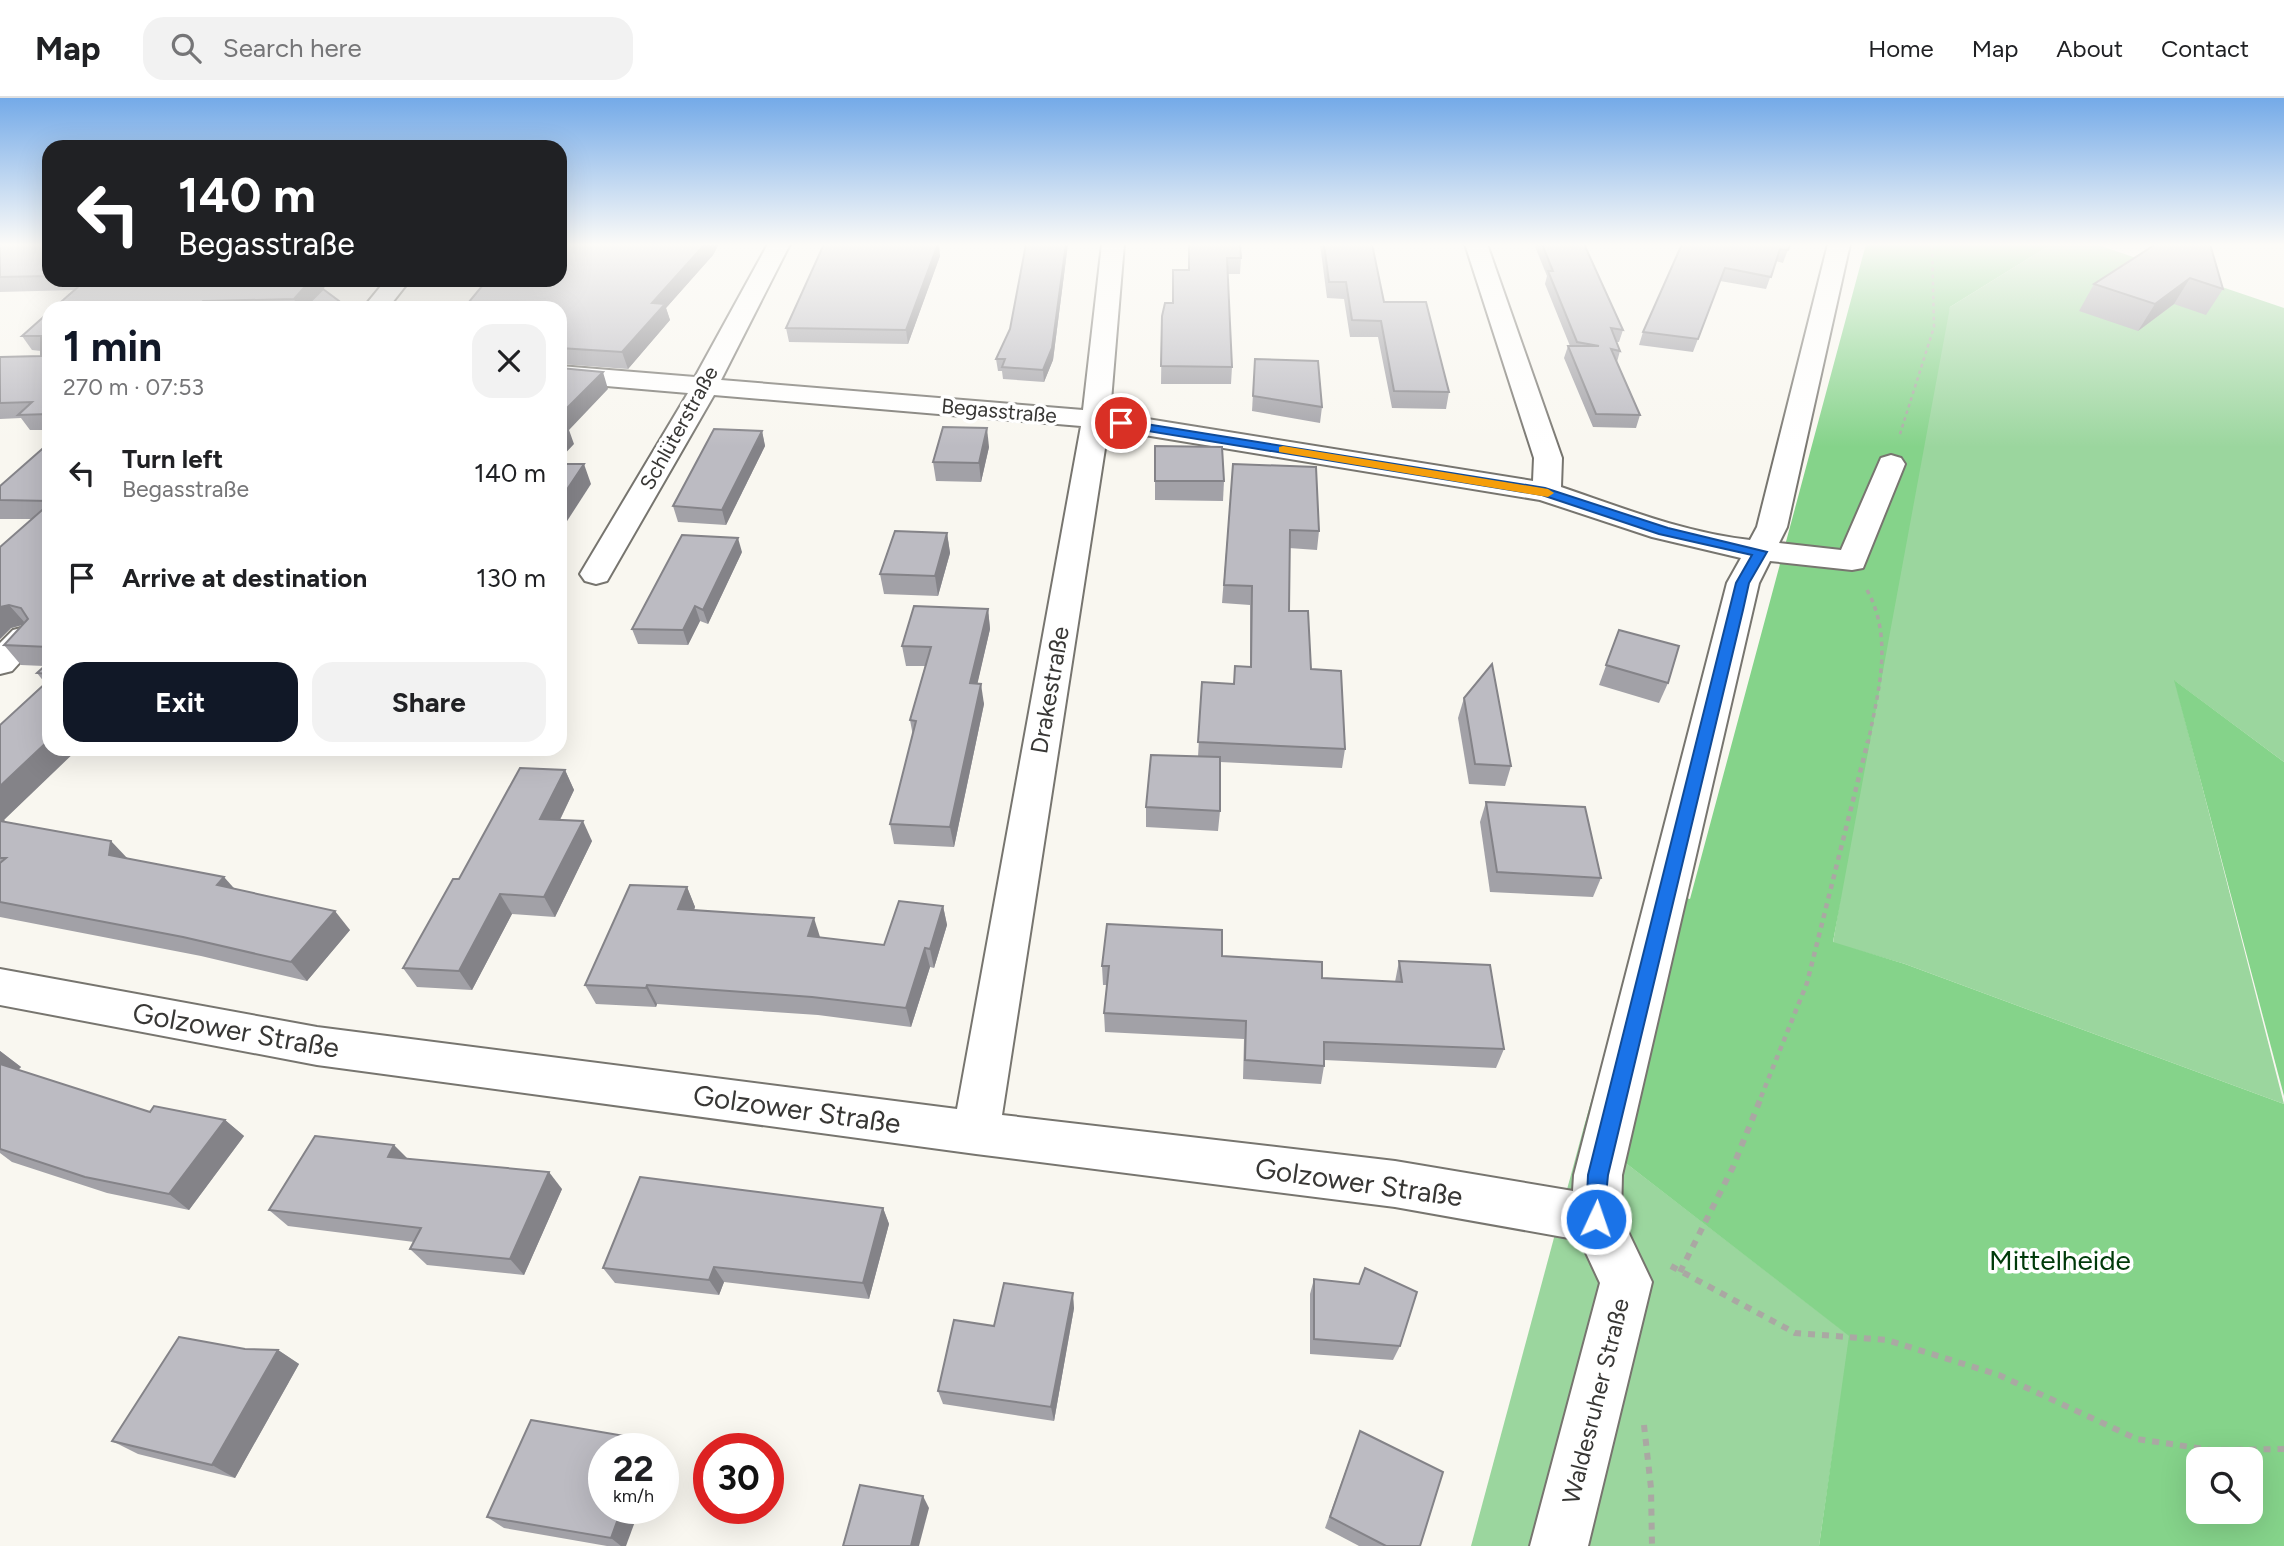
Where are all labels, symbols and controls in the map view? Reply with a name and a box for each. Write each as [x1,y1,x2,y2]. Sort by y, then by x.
search box [143,17,633,80]
text: Map [35,29,101,68]
icon: search [167,29,205,67]
text: Search here [223,32,362,64]
text: Home [1868,34,1934,63]
text: Map [1972,34,2018,63]
text: About [2056,34,2123,63]
text: Contact [2161,34,2249,63]
text: 140 m [178,165,316,224]
icon: left [63,168,154,259]
text: Begasstraße [178,225,355,263]
text: 1 min [63,321,162,372]
button: close [472,324,546,398]
street label: Schlüterstraße [634,362,723,494]
text: 270 m · 07:53 [63,373,204,401]
street label: Begasstraße [940,393,1058,428]
pin [1091,393,1151,453]
icon: arrive [1102,404,1140,442]
text: Turn left [122,443,223,475]
icon: left [63,454,101,492]
text: 140 m [474,457,546,489]
text: Begasstraße [122,475,249,503]
icon: arrive [63,559,101,597]
text: Arrive at destination [122,562,367,594]
text: 130 m [476,562,546,594]
street label: Drakestraße [1024,624,1075,756]
button: Exit [63,662,298,742]
button: Share [312,662,546,742]
street label: Golzower Straße [130,995,342,1065]
street label: Golzower Straße [691,1078,903,1140]
street label: Golzower Straße [1253,1151,1465,1213]
position arrow [1559,1182,1633,1256]
park label: Mittelheide [1989,1243,2131,1277]
street label: Waldesruher Straße [1556,1295,1635,1507]
speed limit sign: 30 [693,1433,784,1524]
map controls [2186,1447,2263,1524]
button: search [2186,1447,2263,1524]
text: 22 [613,1448,654,1490]
text: km/h [613,1485,654,1507]

